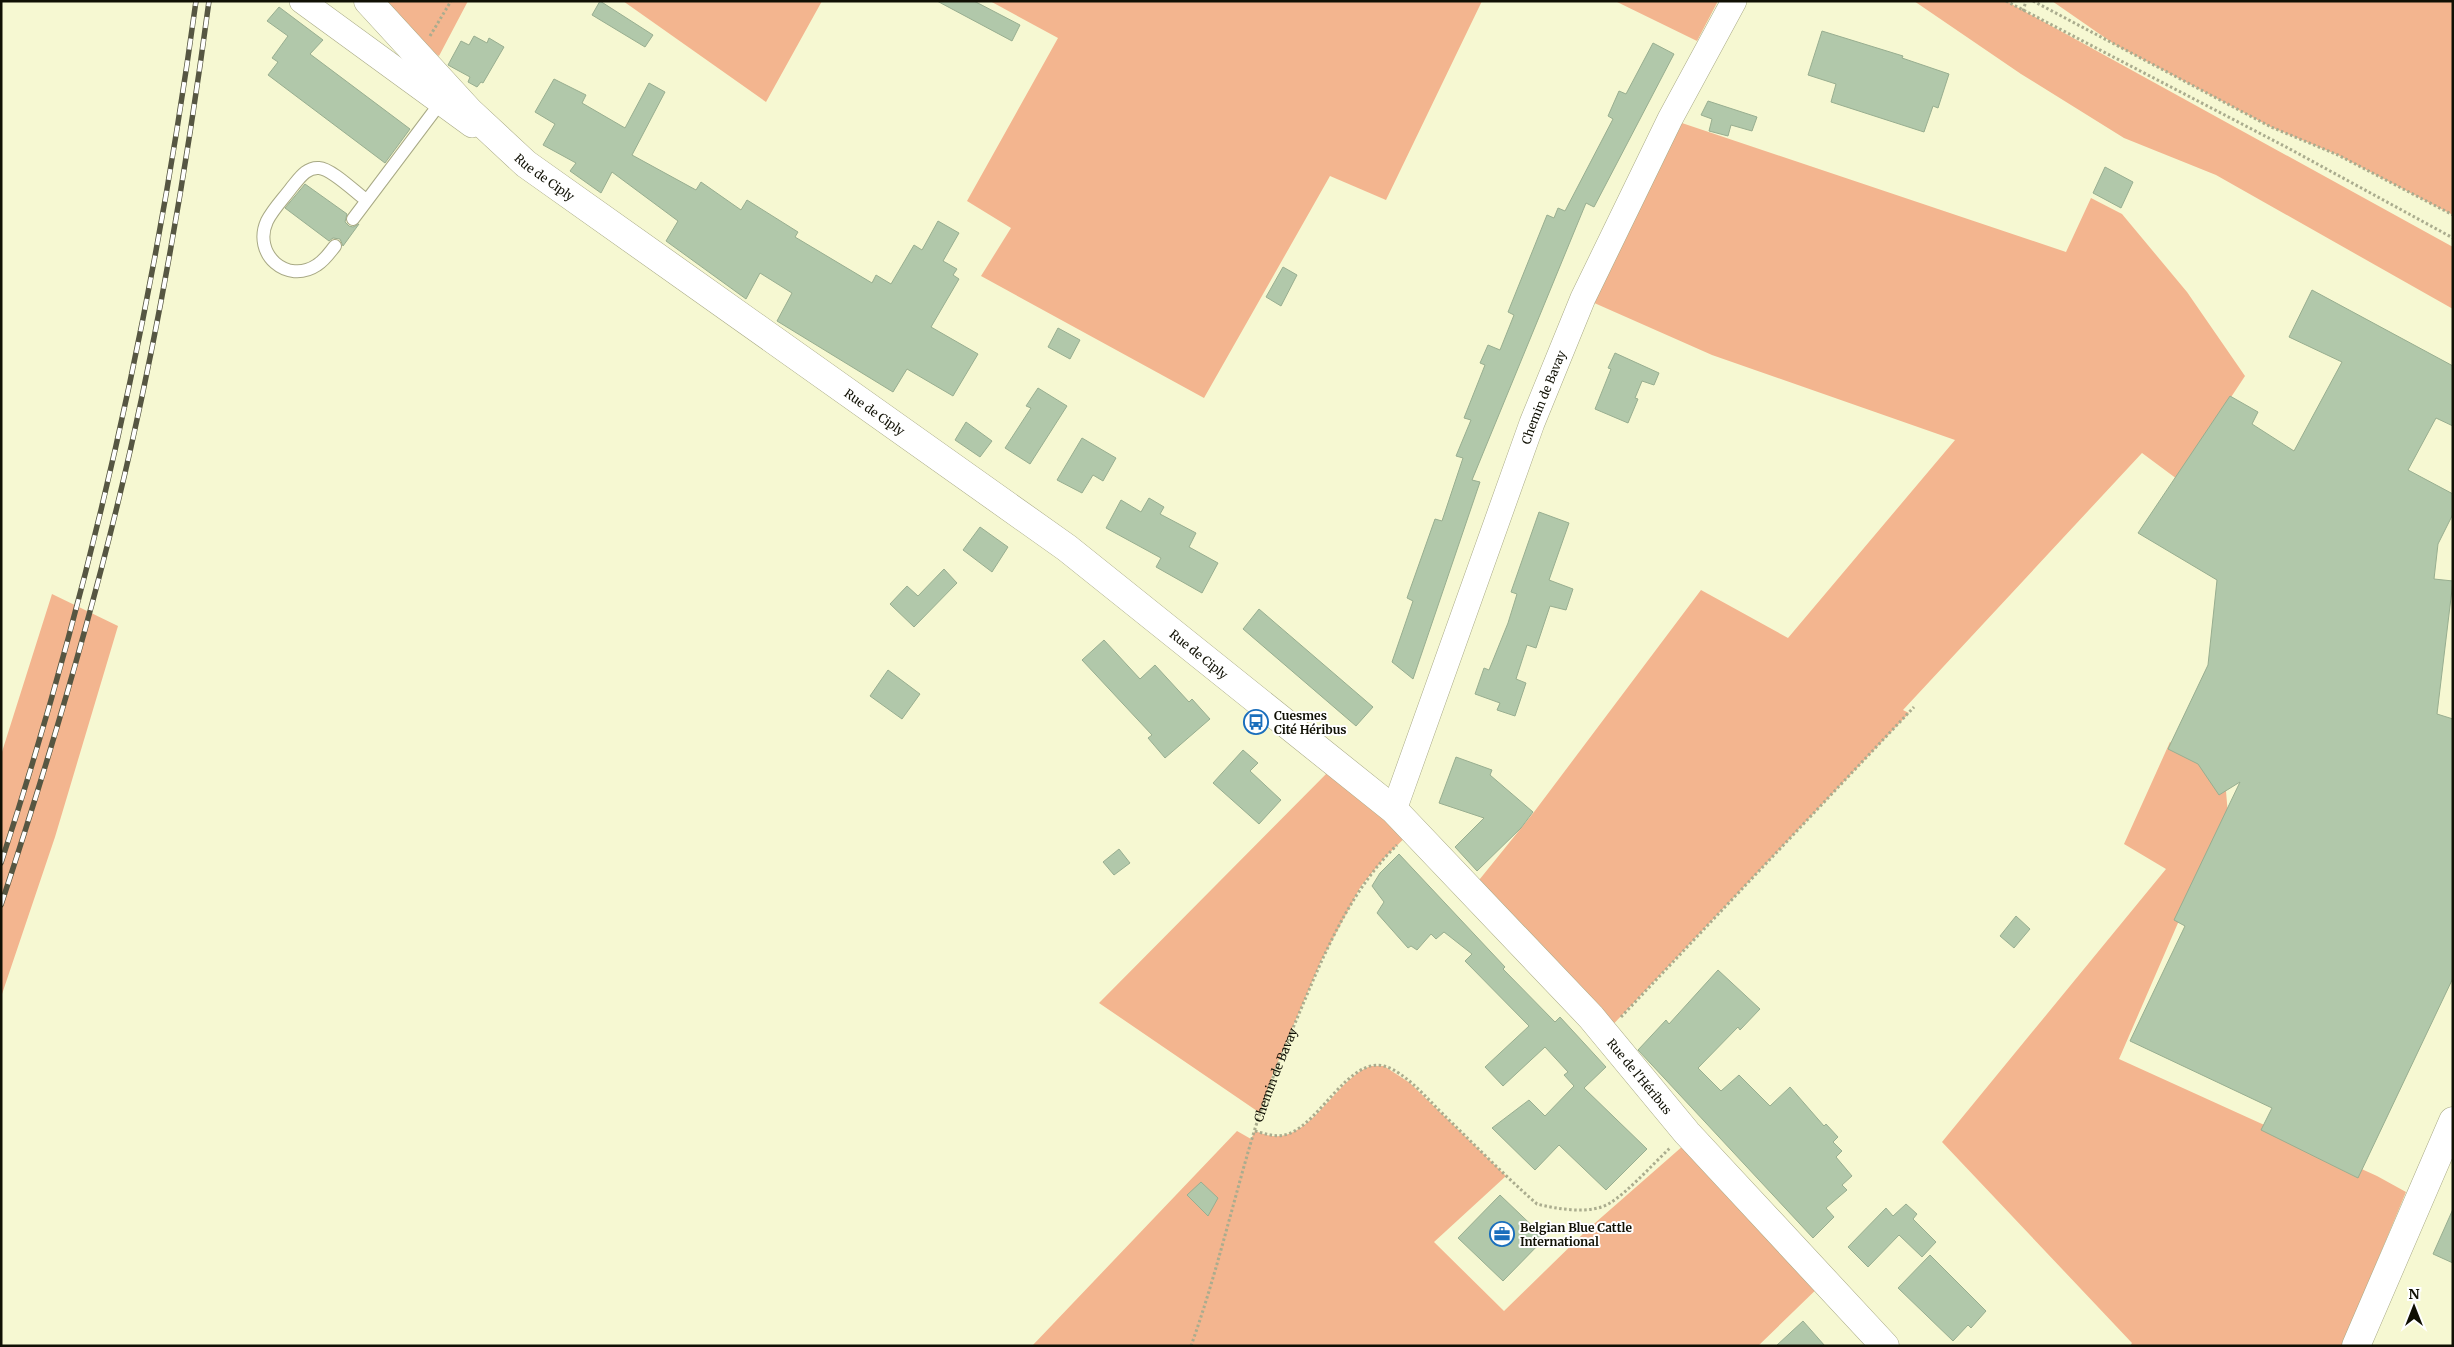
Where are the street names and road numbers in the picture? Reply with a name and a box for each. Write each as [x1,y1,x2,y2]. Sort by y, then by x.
street label: Rue de Ciply [512,150,578,204]
street label: Chemin de Bavay [1518,348,1568,446]
street label: Rue de Ciply [842,385,908,438]
street label: Rue de Ciply [1167,626,1231,682]
street label: Chemin de Bavay [1250,1025,1300,1124]
street label: Rue de l'Héribus [1604,1035,1676,1117]

